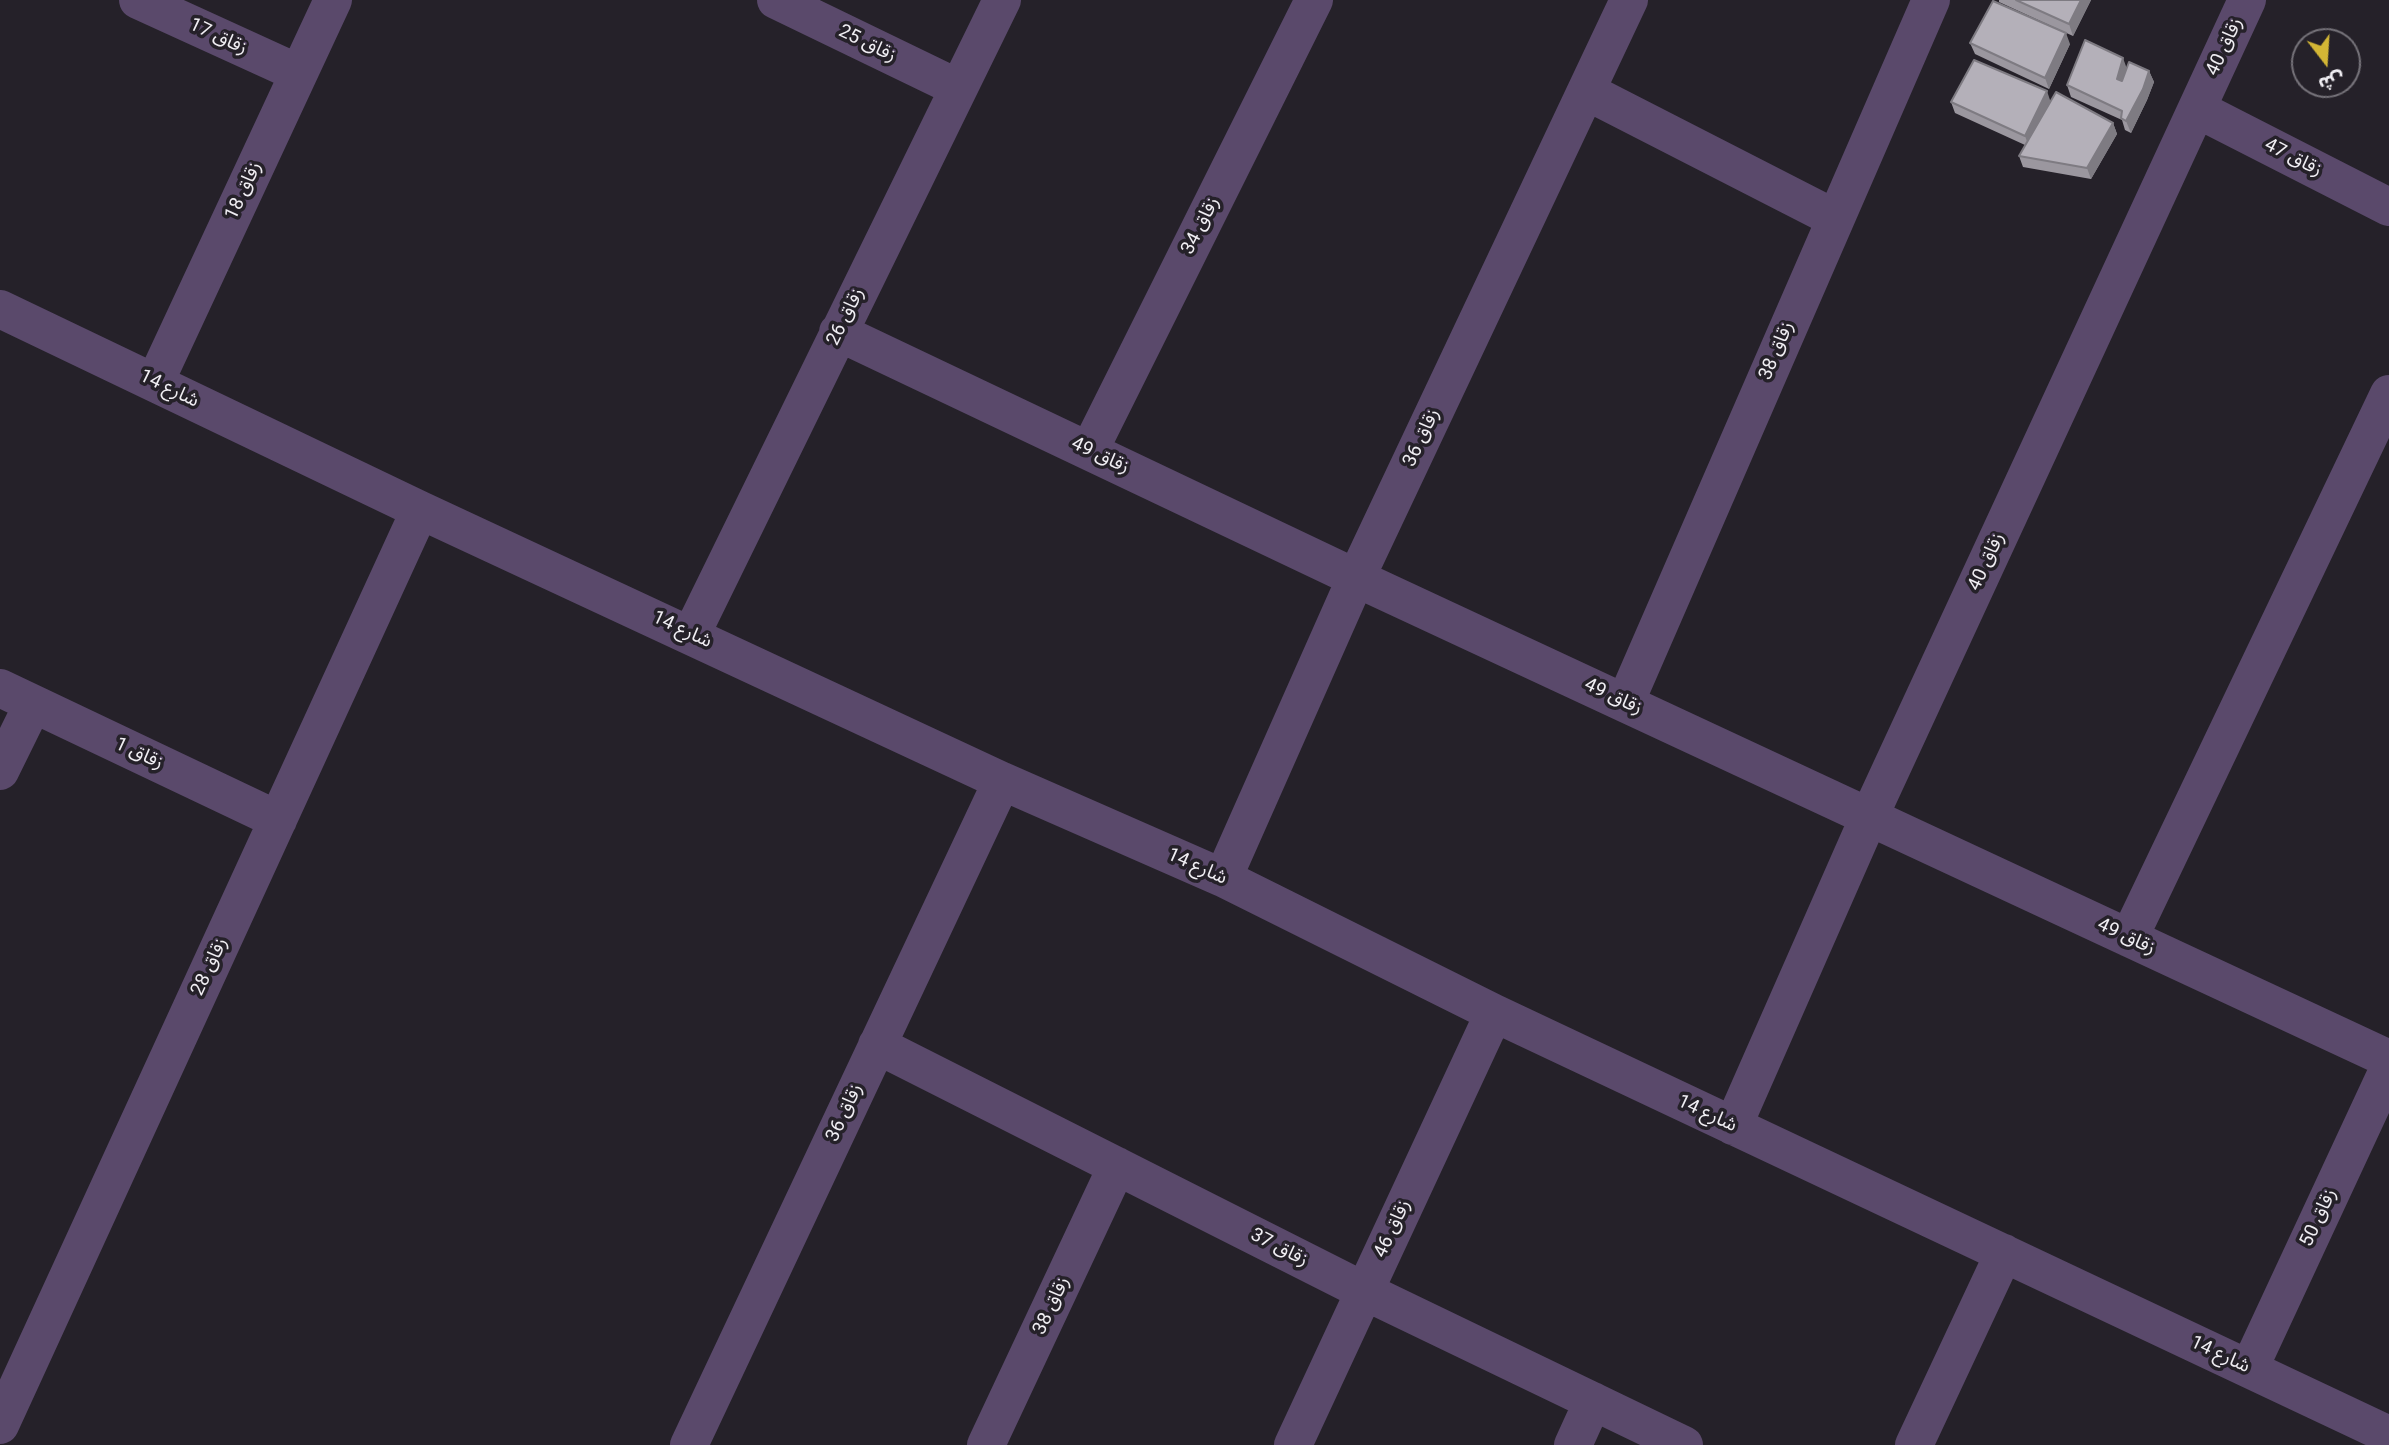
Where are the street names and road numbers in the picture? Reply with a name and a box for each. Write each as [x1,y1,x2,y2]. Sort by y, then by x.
street label: زقاق 17 [185,14,251,60]
street label: زقاق 40 [2202,14,2248,80]
street label: زقاق 25 [834,20,900,68]
street label: زقاق 47 [2261,134,2325,182]
street label: زقاق 18 [221,158,267,224]
street label: زقاق 34 [1177,194,1225,258]
street label: زقاق 26 [822,284,870,350]
street label: زقاق 38 [1755,318,1799,384]
street label: شارع 14 [136,365,202,413]
street label: زقاق 36 [1399,405,1445,471]
street label: زقاق 49 [1067,433,1133,479]
street label: زقاق 40 [1964,529,2010,595]
street label: شارع 14 [649,606,715,654]
street label: زقاق 49 [1580,674,1646,720]
street label: زقاق 1 [111,733,167,775]
street label: شارع 14 [1164,844,1230,890]
street label: زقاق 49 [2093,914,2159,960]
street label: زقاق 28 [187,934,233,1000]
street label: زقاق 36 [822,1080,868,1146]
street label: شارع 14 [1674,1090,1740,1138]
street label: زقاق 50 [2296,1185,2342,1251]
street label: زقاق 46 [1370,1196,1416,1262]
street label: زقاق 37 [1247,1224,1311,1272]
street label: زقاق 38 [1029,1273,1075,1339]
street label: شارع 14 [2187,1331,2253,1379]

